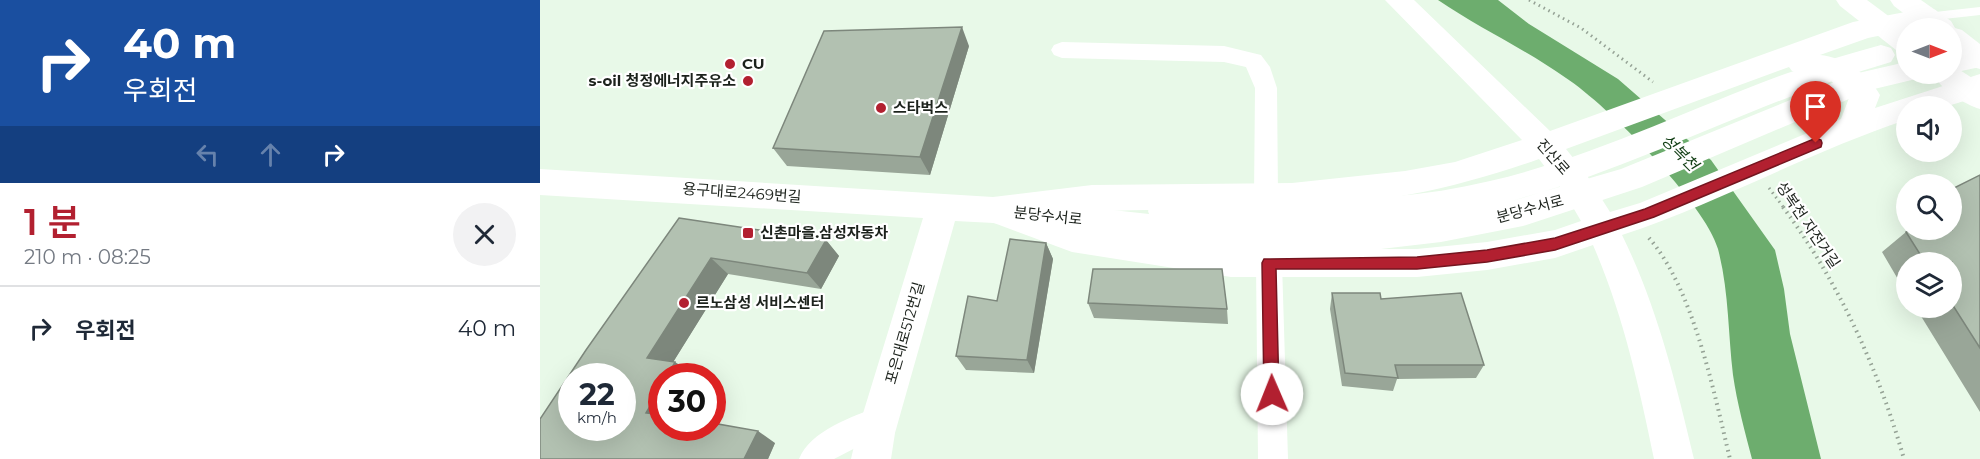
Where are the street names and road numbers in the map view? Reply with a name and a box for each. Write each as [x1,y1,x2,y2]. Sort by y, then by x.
street label: 진산로 [1533,135,1574,179]
street label: 성복천 자전거길 [1772,178,1844,272]
street label: 용구대로2469번길 [682,179,802,206]
street label: 분당수서로 [1494,190,1566,227]
street label: 분당수서로 [1013,202,1083,229]
street label: 포은대로512번길 [881,280,928,386]

